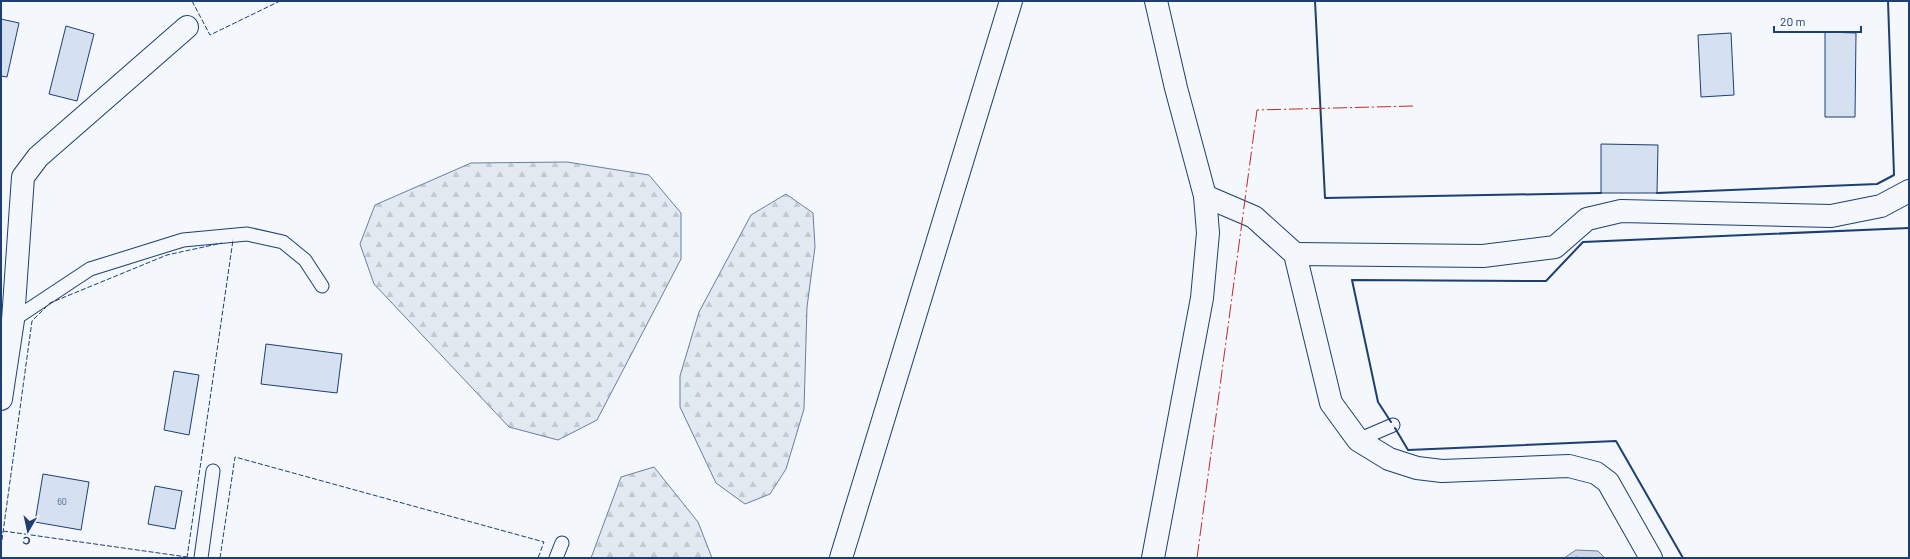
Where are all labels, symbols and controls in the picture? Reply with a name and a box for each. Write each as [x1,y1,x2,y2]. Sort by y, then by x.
scale bar [1774,8,1861,34]
text: 20 m [1780,14,1806,28]
house number: 60 [57,496,67,507]
north arrow [8,511,48,551]
text: С [21,534,31,548]

